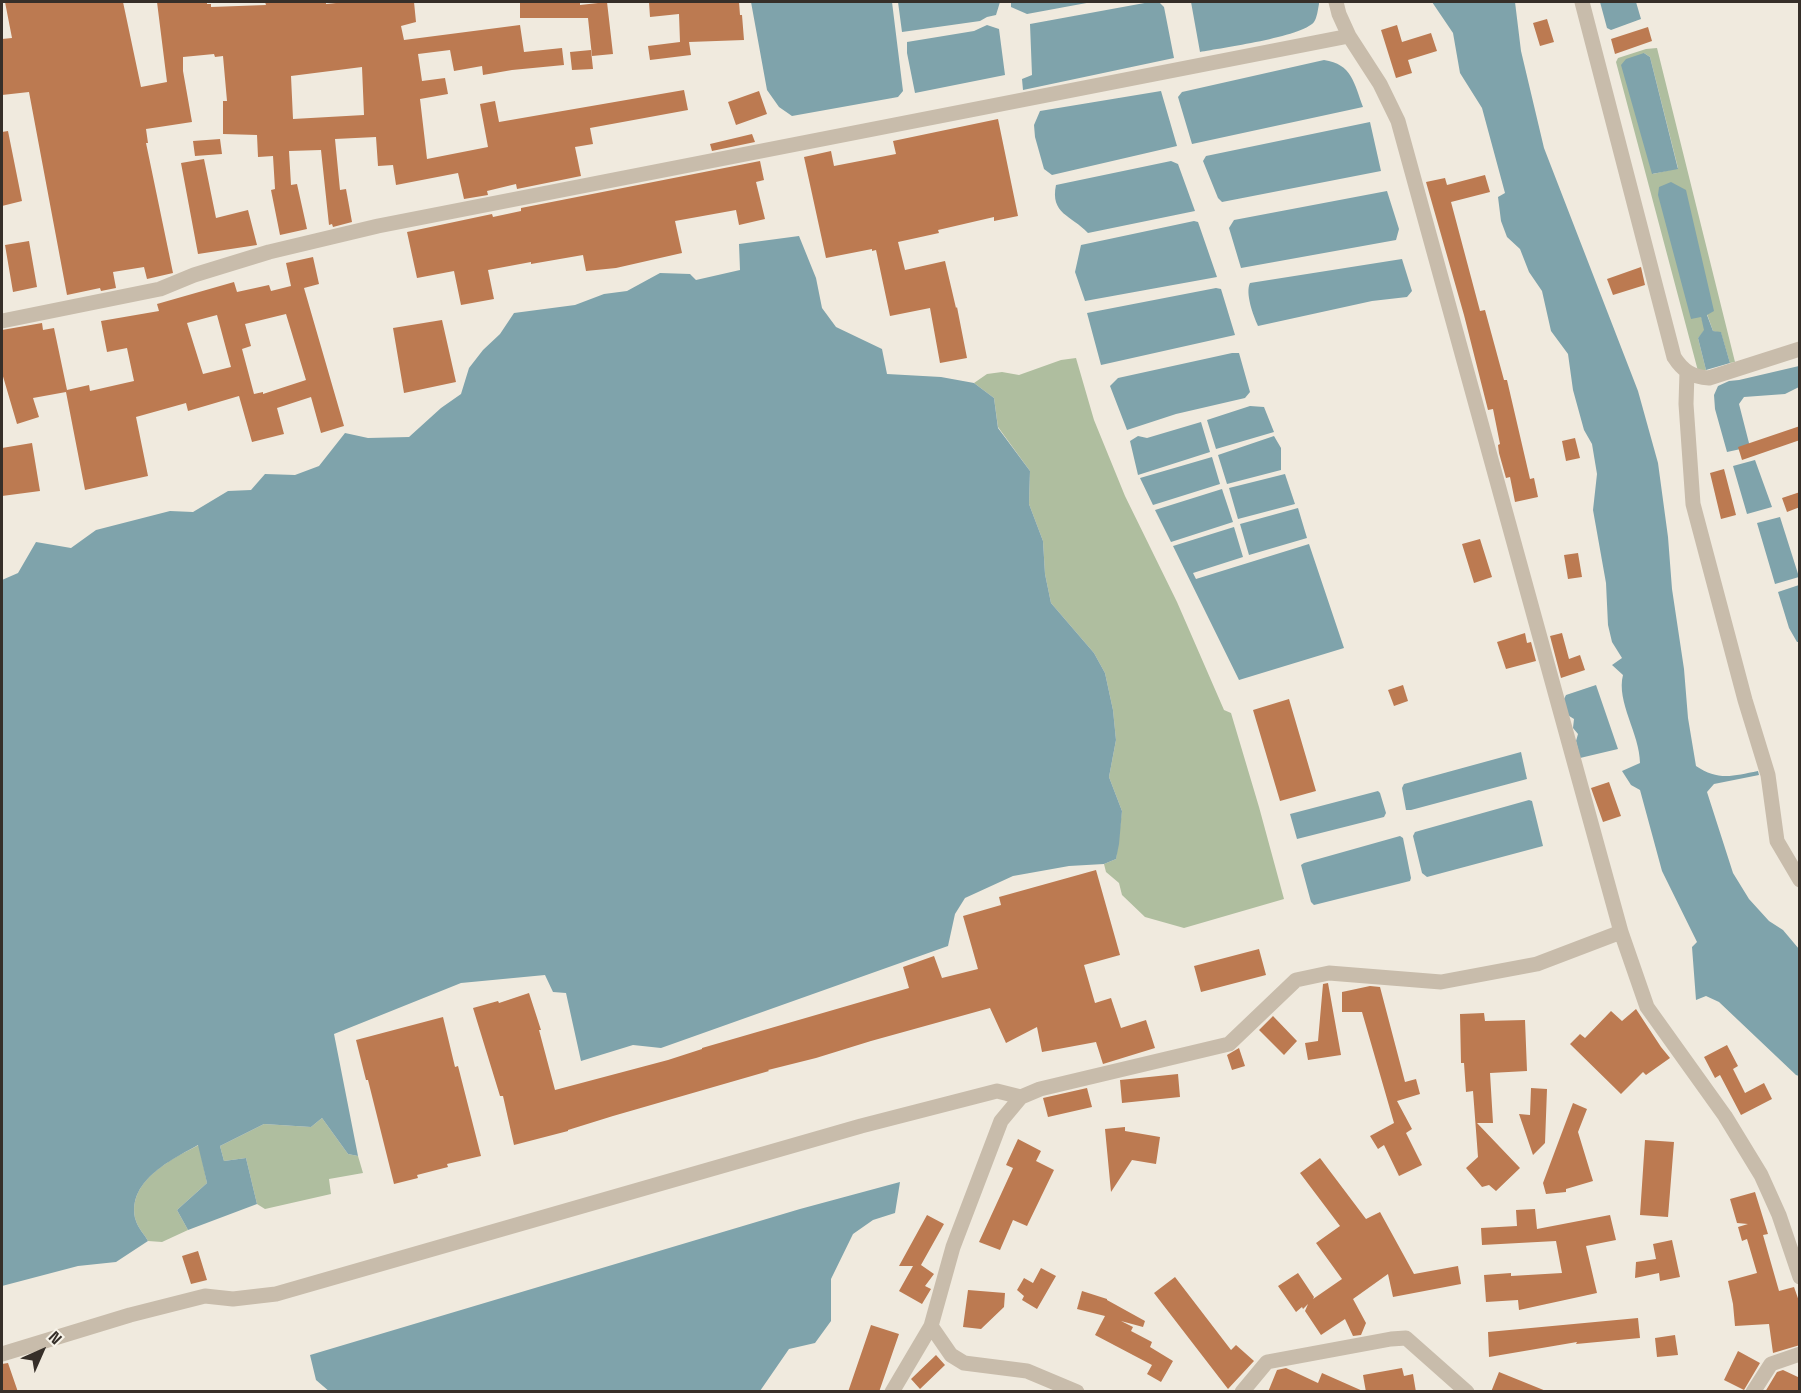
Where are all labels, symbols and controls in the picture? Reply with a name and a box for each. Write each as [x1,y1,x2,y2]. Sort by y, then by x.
north arrow [12,1321,72,1381]
text: N [44,1327,66,1349]

